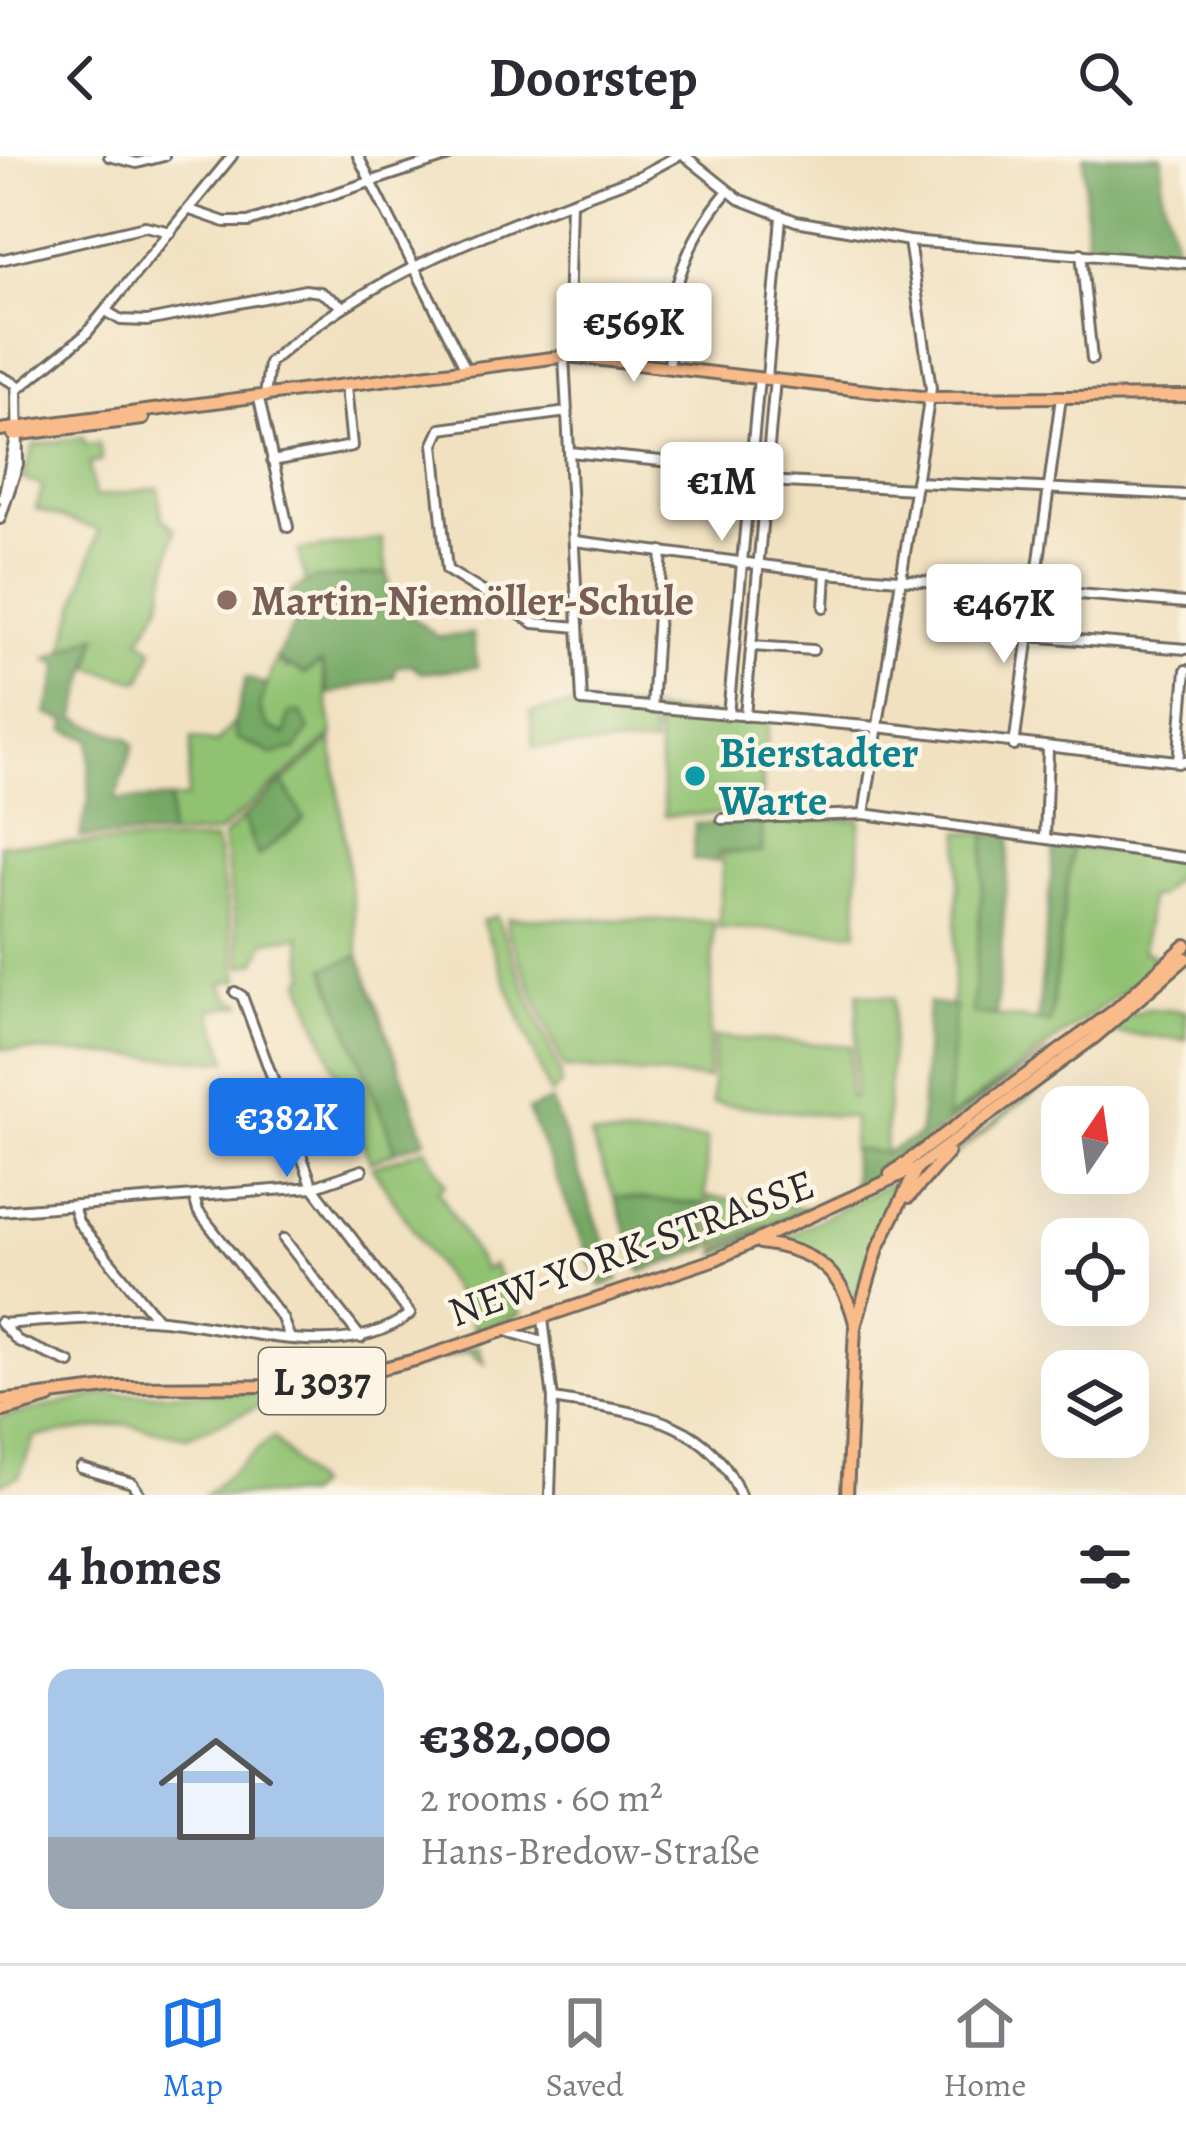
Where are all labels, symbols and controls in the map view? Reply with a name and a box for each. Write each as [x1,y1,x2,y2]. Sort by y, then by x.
text: Doorstep [488,41,698,115]
icon: back [48,45,114,111]
icon: search [1072,45,1138,111]
pin: €569K [550,283,718,385]
text: €569K [584,295,684,348]
pin: €1M [664,442,780,544]
text: €1M [687,454,757,507]
pin: €467K [920,564,1088,666]
place label: Martin-Niemöller-Schule [251,572,694,629]
text: €467K [953,576,1055,629]
marker: Martin-Niemöller-Schule [214,587,240,613]
place label: Bierstadter Warte [718,724,919,829]
marker: Bierstadter Warte [682,763,708,789]
pin: €382K [203,1078,371,1180]
north arrow [1041,1086,1149,1194]
map controls [1041,1086,1149,1458]
text: €382K [236,1090,338,1143]
street label: NEW-YORK-STRASSE [440,1155,822,1340]
button: locate [1041,1218,1149,1326]
road number: L 3037 [259,1348,385,1414]
button: layers [1041,1350,1149,1458]
text: 4 homes [48,1532,222,1602]
icon: filters [1072,1534,1138,1600]
text: €382,000 [420,1701,611,1771]
icon: home [144,1717,288,1861]
text: 2 rooms · 60 m² [420,1771,663,1824]
text: Hans-Bredow-Straße [420,1824,760,1877]
tab: Map [160,1990,226,2107]
tab: Saved [545,1990,624,2107]
tab: Home [943,1990,1026,2107]

